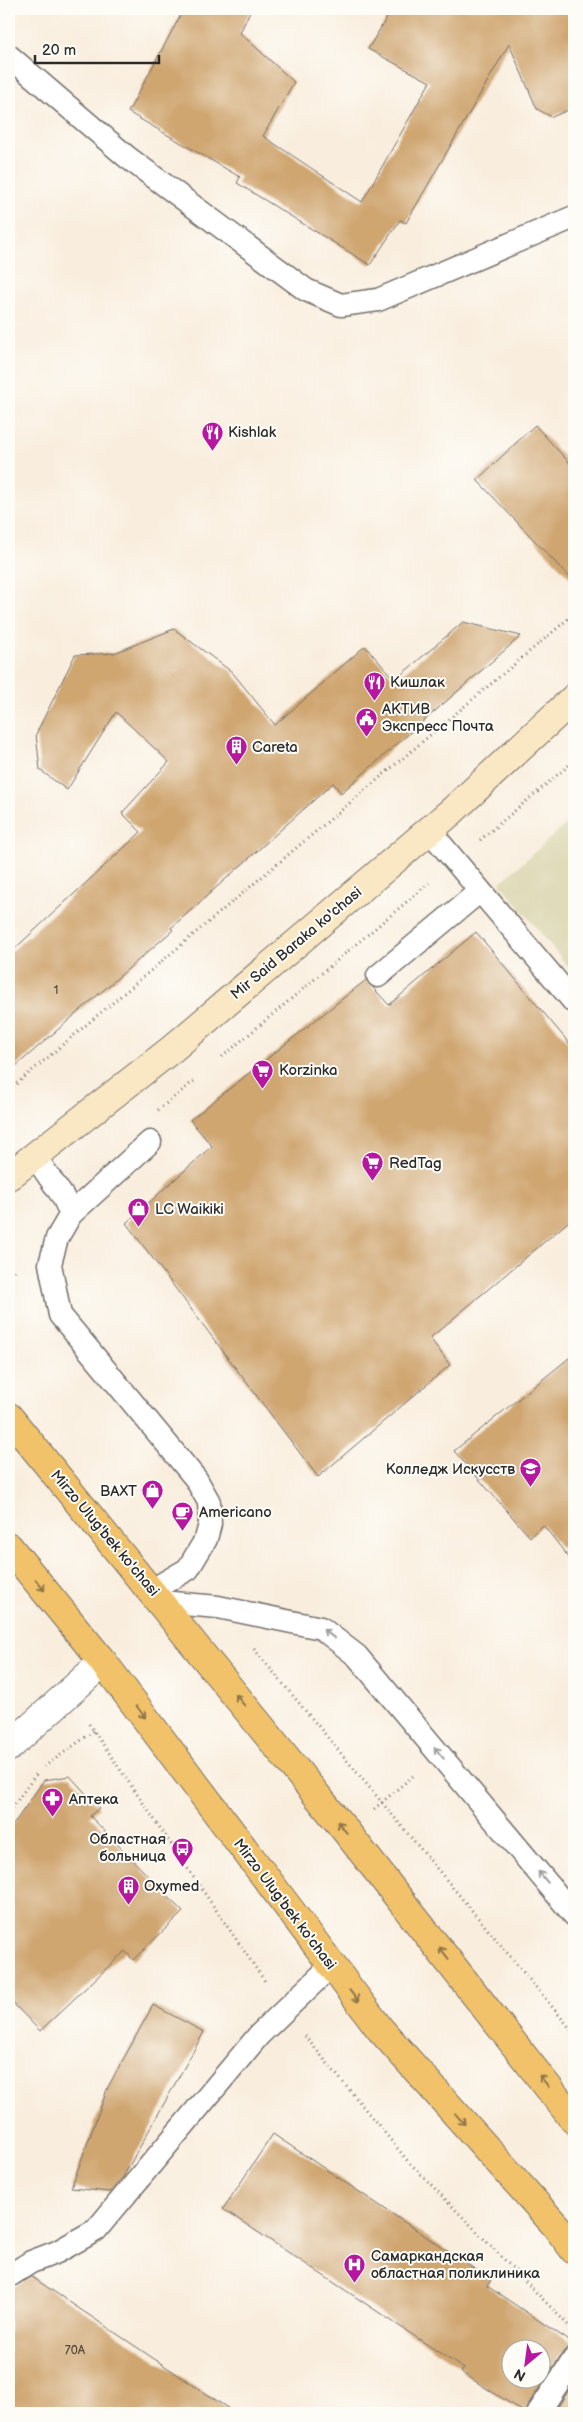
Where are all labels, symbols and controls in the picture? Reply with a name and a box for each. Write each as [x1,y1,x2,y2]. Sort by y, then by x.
scale bar [35,32,159,64]
text: 20 m [42,41,76,60]
restaurant icon: Kishlak [200,420,224,451]
place label: Kishlak [228,423,277,442]
restaurant icon: Кишлак [362,670,386,701]
place label: Кишлак [390,673,445,692]
place label: АКТИВ Экспресс Почта [381,700,494,736]
public building icon: АКТИВ Экспресс Почта [354,706,378,737]
building icon: Careta [224,735,248,766]
place label: Careta [252,738,298,757]
street label: Mir Said Baraka ko'chasi [227,883,366,1004]
house number: 1 [54,983,58,998]
supermarket icon: Korzinka [251,1058,275,1089]
place label: Korzinka [279,1061,337,1080]
supermarket icon: RedTag [361,1151,385,1182]
place label: RedTag [389,1154,442,1173]
shop icon: LC Waikiki [127,1197,151,1228]
place label: LC Waikiki [155,1200,224,1219]
school or university icon: Колледж Искусств [519,1457,543,1488]
place label: Колледж Искусств [386,1460,515,1479]
street label: Mirzo Ulug'bek ko'chasi [46,1466,163,1600]
shop icon: BAXT [141,1479,165,1510]
place label: BAXT [100,1482,137,1501]
cafe icon: Americano [171,1500,195,1531]
place label: Americano [199,1503,272,1522]
one-way arrow [34,1578,45,1591]
one-way arrow [322,1629,336,1639]
one-way arrow [235,1694,246,1707]
one-way arrow [135,1705,146,1718]
one-way arrow [433,1746,444,1759]
pharmacy icon: Аптека [41,1787,65,1818]
place label: Аптека [68,1790,119,1809]
one-way arrow [337,1820,348,1833]
place label: Областная больница [90,1830,166,1866]
street label: Mirzo Ulug'bek ko'chasi [229,1835,340,1974]
bus stop icon: Областная больница [170,1836,194,1867]
one-way arrow [538,1871,549,1884]
building icon: Oxymed [116,1874,140,1905]
place label: Oxymed [144,1877,199,1896]
one-way arrow [439,1946,449,1960]
one-way arrow [349,1989,359,2003]
one-way arrow [539,2075,550,2088]
one-way arrow [454,2112,466,2125]
place label: Самаркандская областная поликлиника [371,2247,540,2283]
hospital icon: Самаркандская областная поликлиника [343,2253,367,2284]
north arrow [500,2340,550,2390]
house number: 70A [65,2343,86,2358]
text: N [511,2365,529,2385]

